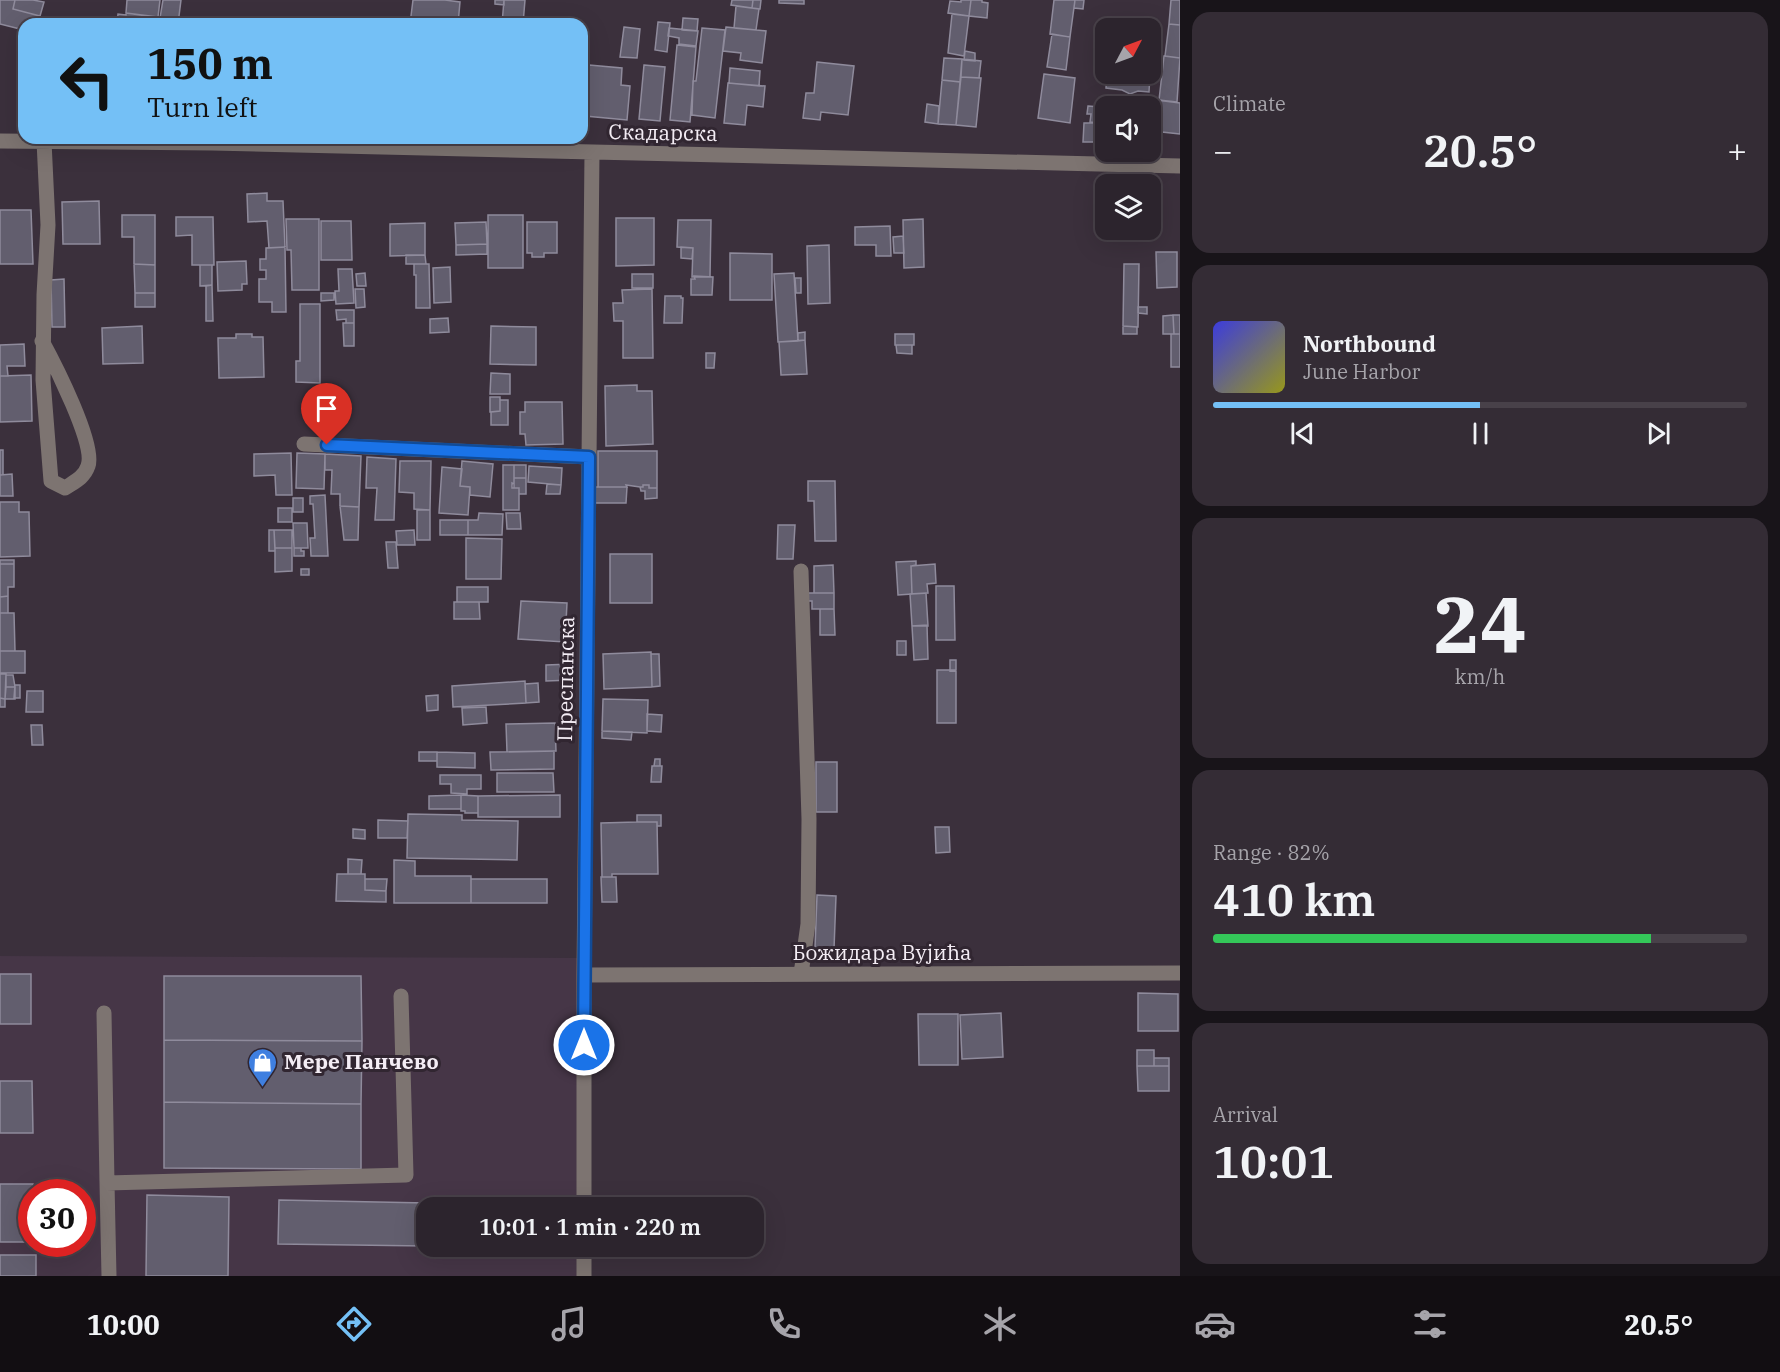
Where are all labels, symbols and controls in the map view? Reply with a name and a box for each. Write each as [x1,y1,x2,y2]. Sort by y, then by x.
north arrow [1095,18,1161,84]
map controls [1095,18,1161,240]
text: 150 m [147,36,273,91]
icon: left [48,42,126,120]
text: Turn left [147,89,258,124]
text: Climate [1213,90,1286,117]
button: sound [1095,96,1161,162]
street label: Скадарска [608,117,718,147]
text: 20.5° [1423,121,1537,179]
text: − [1213,129,1233,172]
text: + [1727,129,1747,172]
button: layers [1095,174,1161,240]
text: Northbound [1303,329,1436,358]
text: June Harbor [1303,358,1420,385]
pin [301,383,352,445]
icon: arrive [310,392,343,425]
icon: previous [1286,417,1319,450]
icon: pause [1464,417,1497,450]
icon: next [1642,417,1675,450]
text: 24 [1433,573,1527,674]
street label: Преспанска [550,616,580,742]
text: km/h [1455,663,1505,690]
text: Range · 82% [1213,839,1330,866]
text: 410 km [1213,870,1375,928]
street label: Божидара Вујића [793,938,971,966]
position arrow [552,1013,616,1077]
shop icon: Мере Панчево [247,1046,279,1088]
place label: Мере Панчево [284,1047,439,1075]
text: Arrival [1213,1101,1278,1128]
text: 10:01 [1213,1132,1334,1190]
speed limit sign: 30 [18,1179,96,1257]
text: 10:01 · 1 min · 220 m [479,1212,701,1241]
icon: directions [333,1303,375,1345]
icon: music [548,1303,590,1345]
icon: phone [763,1303,805,1345]
icon: climate [979,1303,1021,1345]
icon: car [1194,1303,1236,1345]
icon: filters [1409,1303,1451,1345]
text: 10:00 [87,1307,160,1342]
text: 20.5° [1624,1307,1693,1342]

